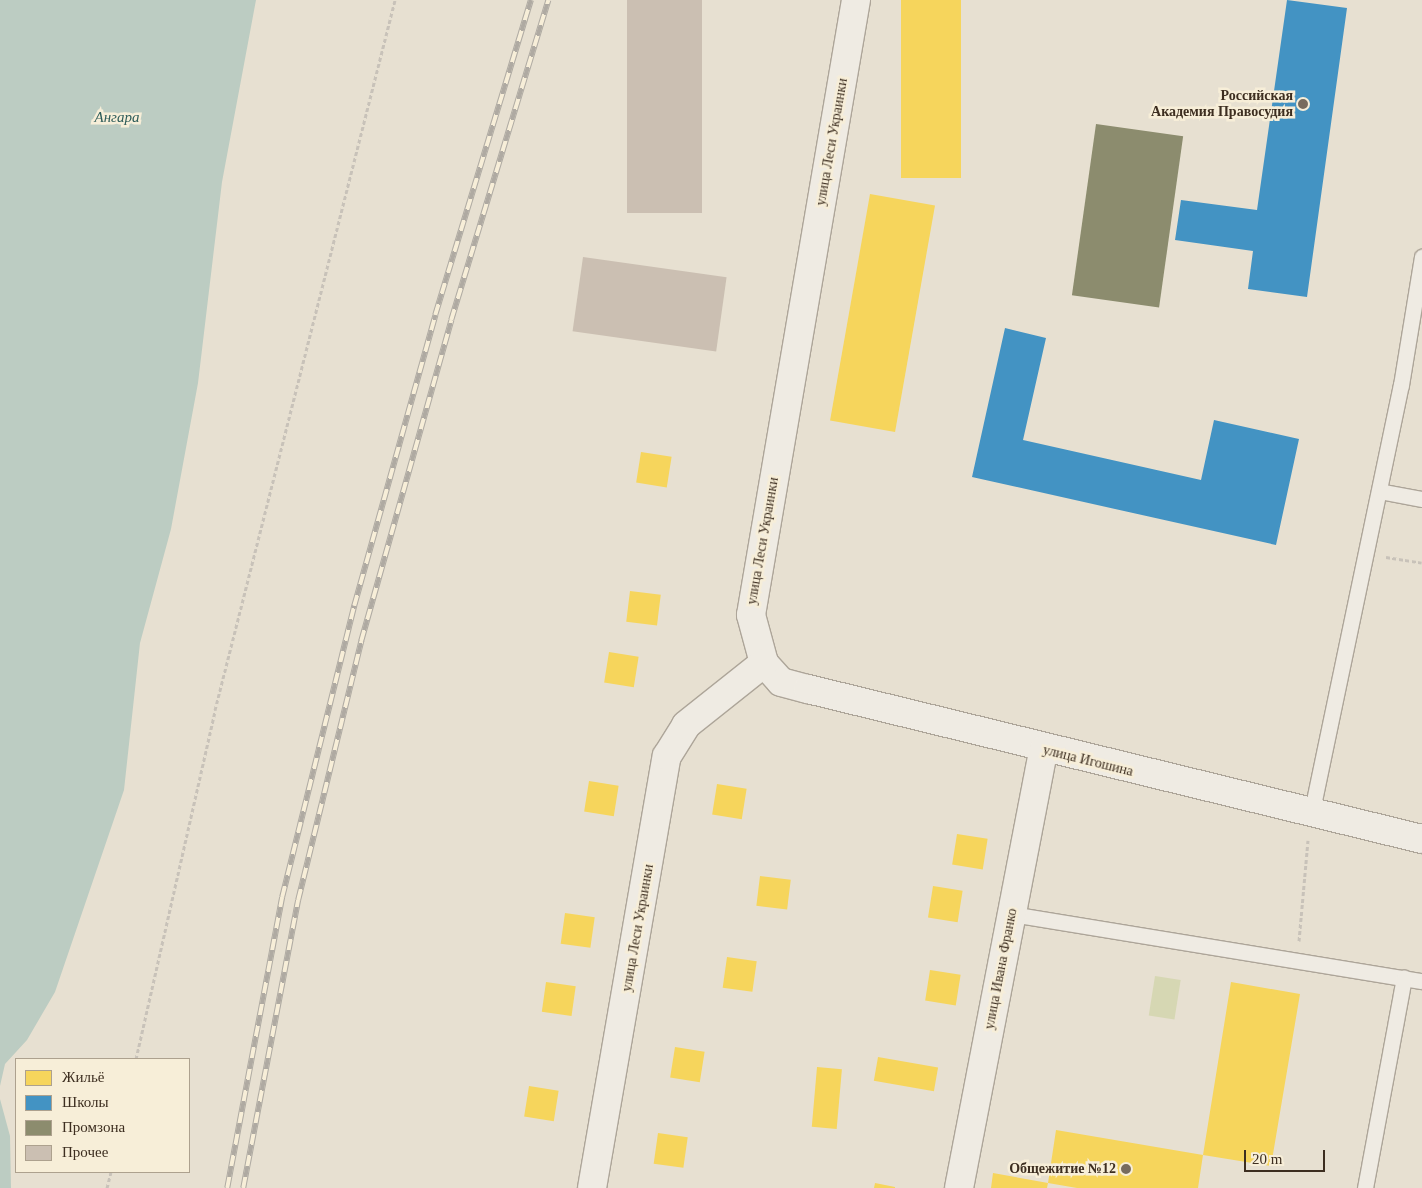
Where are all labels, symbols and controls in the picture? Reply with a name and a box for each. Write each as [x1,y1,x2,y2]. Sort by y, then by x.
street label: улица Леси Украинки [813,77,851,207]
place label: Российская Академия Правосудия [1151,88,1293,120]
marker: Российская Академия Правосудия [1297,98,1309,110]
water label: Ангара [95,109,139,127]
street label: улица Леси Украинки [744,476,782,606]
street label: улица Игошина [1041,742,1135,780]
street label: улица Леси Украинки [619,863,657,993]
street label: улица Ивана Франко [981,907,1021,1031]
legend [15,1058,190,1173]
text: Жильё [62,1069,104,1085]
text: Школы [62,1094,109,1110]
text: Промзона [62,1119,125,1135]
scale bar [1247,1140,1328,1172]
text: Прочее [62,1144,108,1160]
text: 20 m [1252,1151,1282,1167]
place label: Общежитие №12 [1009,1161,1116,1177]
marker: Общежитие №12 [1120,1163,1132,1175]

